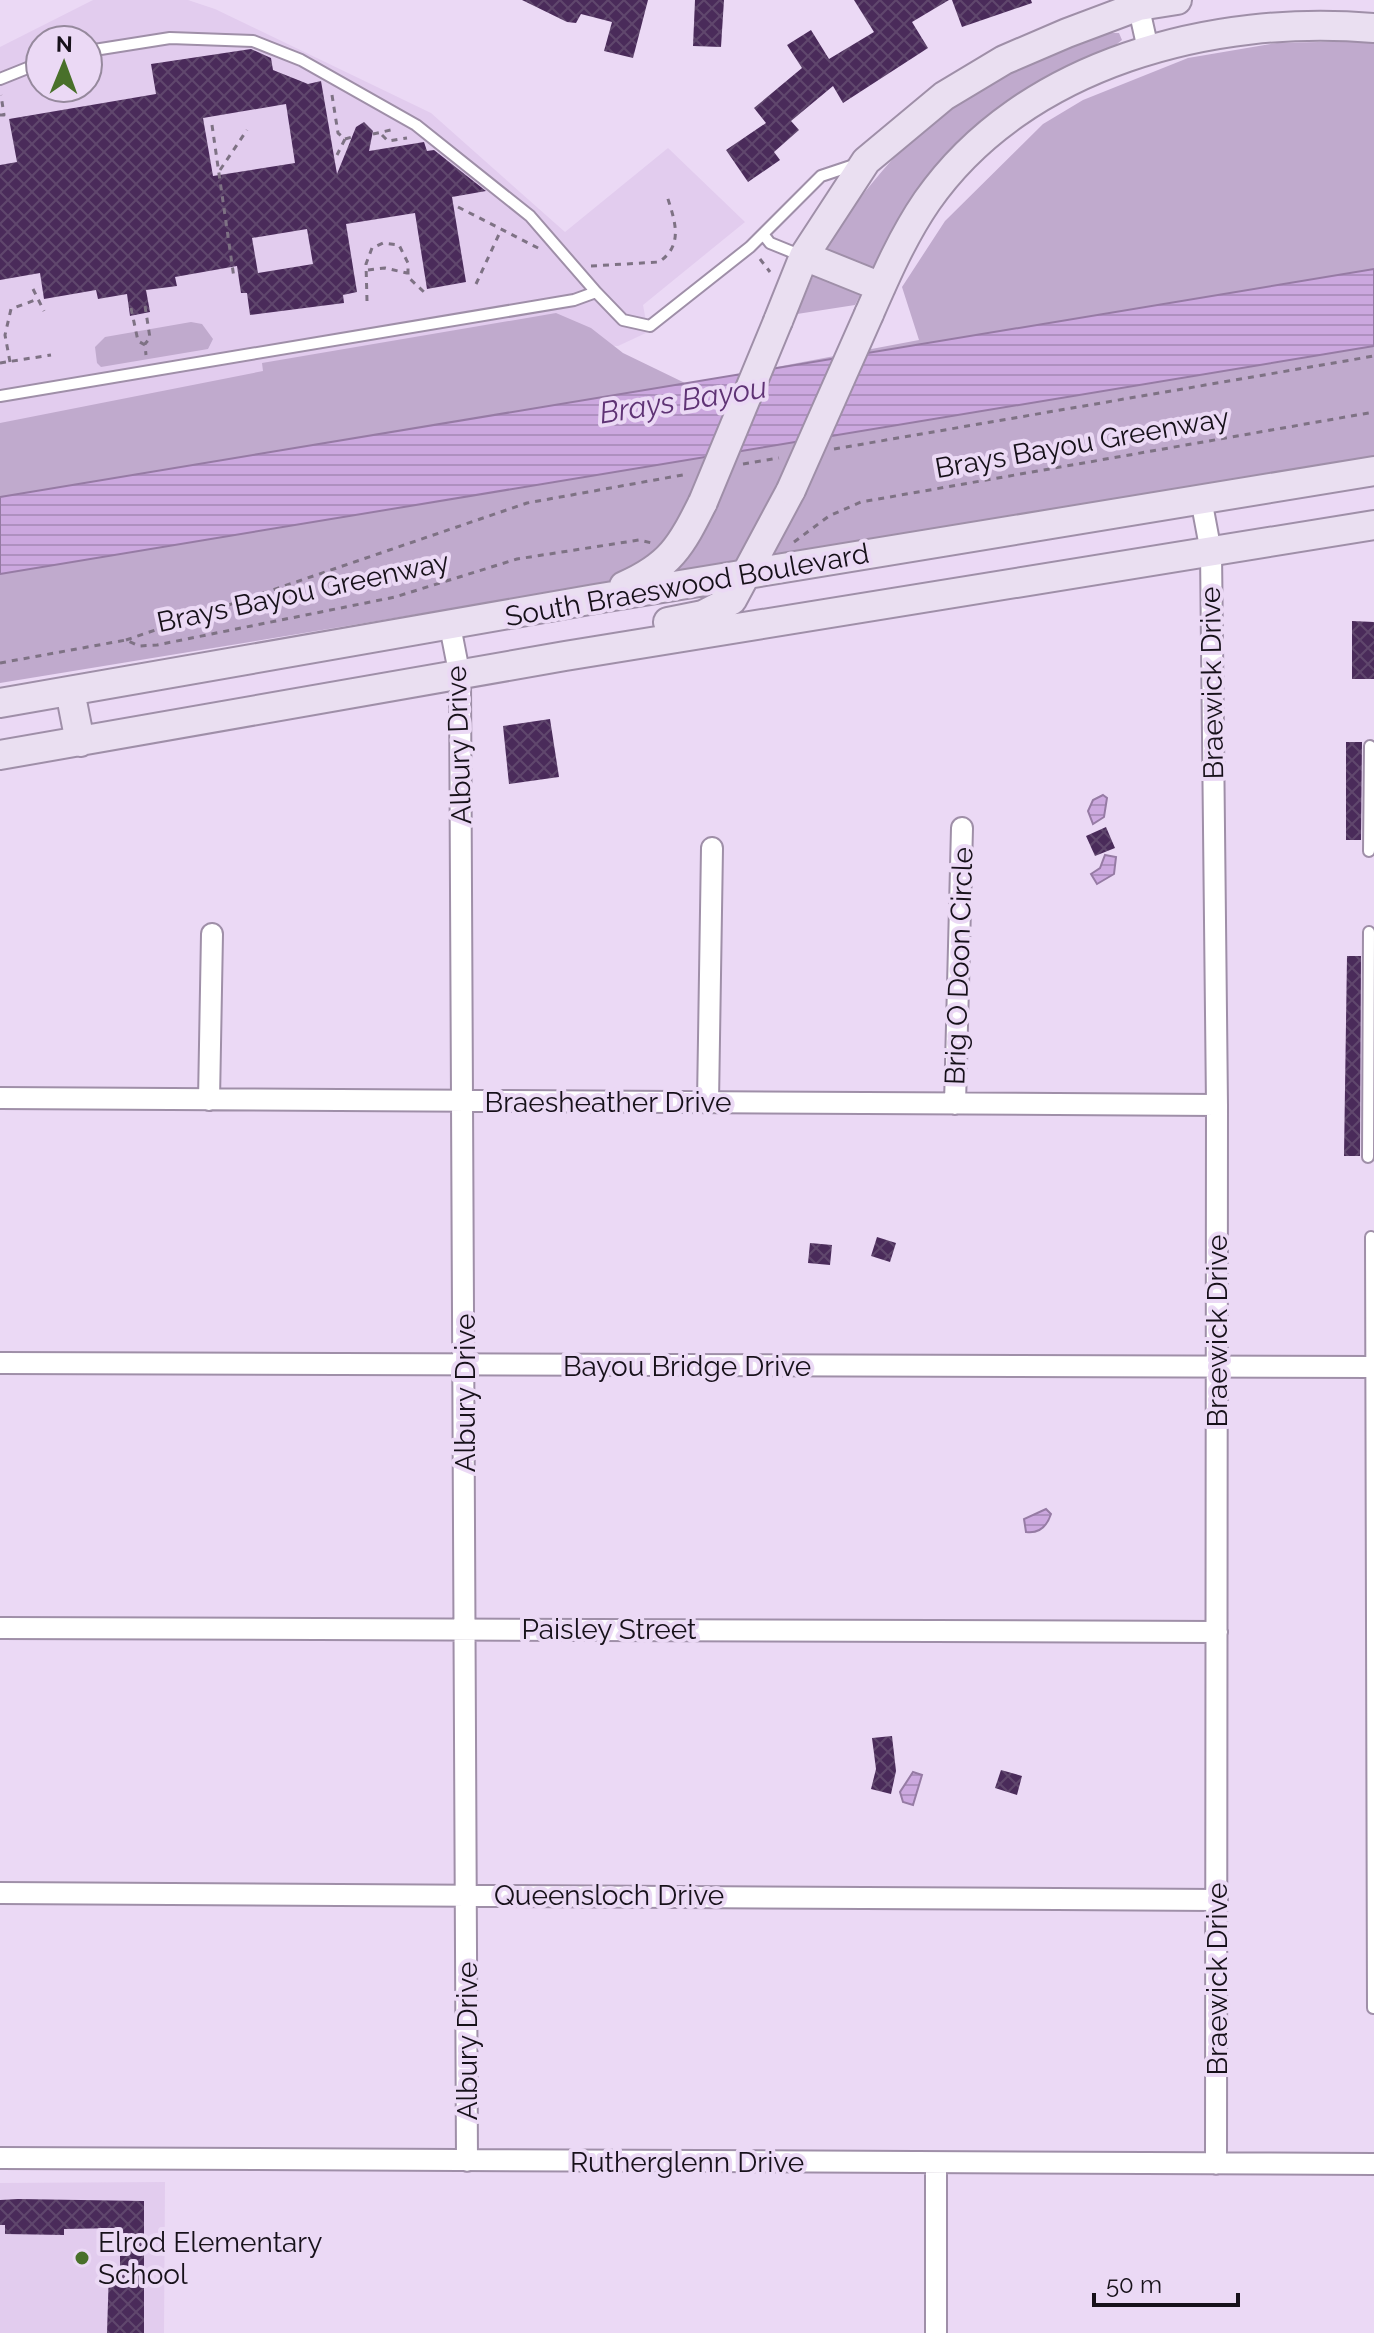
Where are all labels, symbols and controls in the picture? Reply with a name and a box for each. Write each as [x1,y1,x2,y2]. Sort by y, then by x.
north arrow [24,24,104,104]
text: N [56,31,73,57]
water label: Brays Bayou [597,370,769,430]
street label: Brays Bayou Greenway [932,401,1232,485]
street label: South Braeswood Boulevard [502,537,872,633]
street label: Brays Bayou Greenway [154,545,452,639]
street label: Braewick Drive [1194,586,1230,780]
street label: Albury Drive [440,665,478,825]
street label: Brig O Doon Circle [938,846,980,1086]
street label: Braesheather Drive [485,1086,731,1119]
street label: Braewick Drive [1201,1235,1234,1427]
street label: Albury Drive [449,1314,482,1472]
street label: Bayou Bridge Drive [563,1350,811,1383]
street label: Paisley Street [522,1613,697,1646]
street label: Queensloch Drive [494,1879,724,1912]
street label: Braewick Drive [1201,1883,1234,2075]
street label: Albury Drive [451,1962,484,2120]
street label: Rutherglenn Drive [570,2146,804,2179]
place label: Elrod Elementary School [98,2226,322,2291]
marker: Elrod Elementary School [73,2249,91,2267]
scale bar [1094,2257,1238,2307]
text: 50 m [1106,2270,1162,2299]

